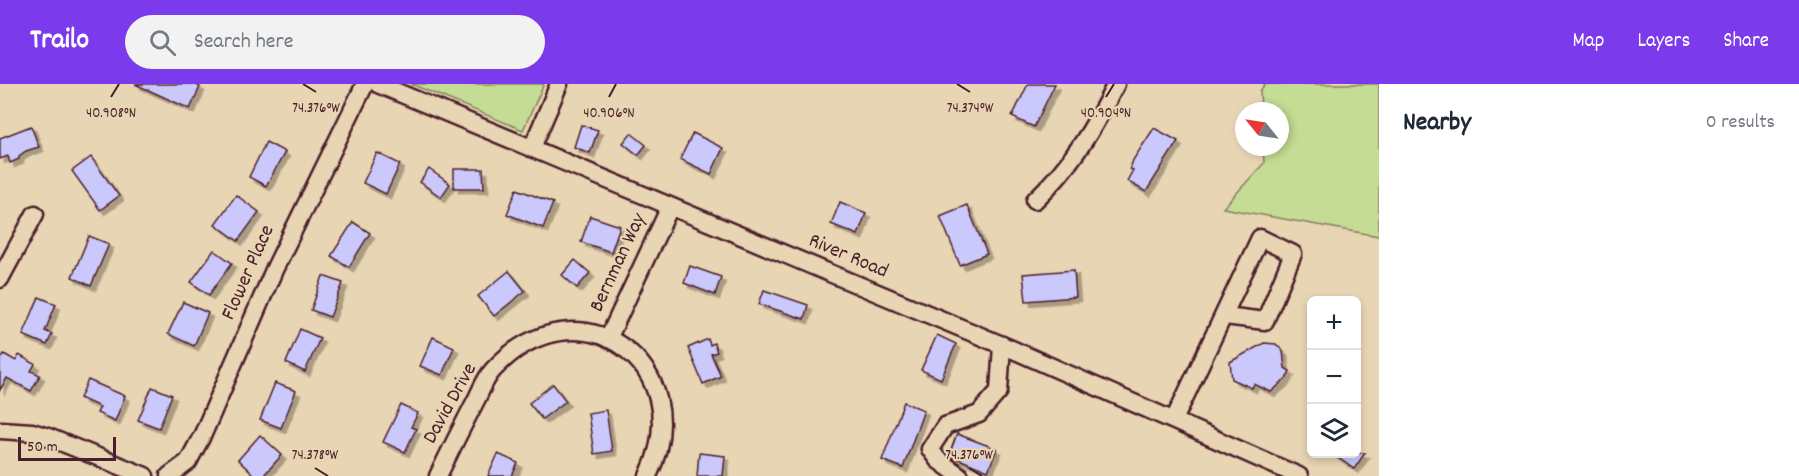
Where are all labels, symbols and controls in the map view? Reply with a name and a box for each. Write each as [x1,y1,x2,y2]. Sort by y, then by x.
search box [125,15,545,69]
text: Trailo [30,22,89,62]
icon: search [146,26,179,59]
text: Search here [194,27,293,58]
text: Map [1573,27,1604,57]
text: Layers [1637,27,1690,57]
text: Share [1723,27,1769,57]
text: 74.376°W [292,98,340,120]
text: 74.374°W [947,98,994,120]
north arrow [1235,102,1289,156]
text: 40.908°N [86,103,136,125]
text: 40.906°N [583,103,635,125]
text: 40.904°N [1081,103,1131,125]
text: Nearby [1403,105,1471,142]
text: 0 results [1706,109,1775,137]
street label: Bernman Way [583,208,655,317]
street label: Flower Place [215,221,283,325]
street label: River Road [804,227,892,287]
map controls [1307,296,1361,458]
button: + [1307,296,1361,350]
button: − [1307,350,1361,404]
street label: David Drive [416,358,486,450]
button: layers [1307,404,1361,458]
scale bar [18,434,116,462]
text: 50 m [27,436,58,459]
text: 74.378°W [292,445,339,467]
text: 74.376°W [945,445,993,467]

